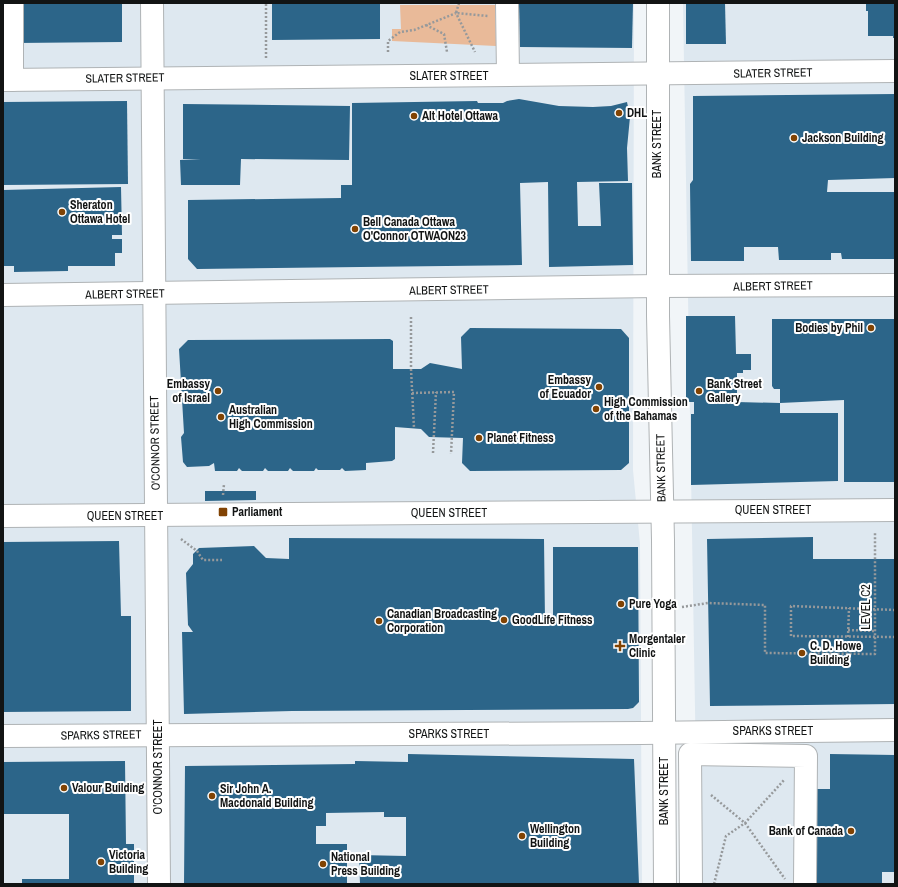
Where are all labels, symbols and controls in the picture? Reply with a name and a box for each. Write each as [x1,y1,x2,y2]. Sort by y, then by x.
street label: SLATER STREET [733,64,813,82]
street label: SLATER STREET [409,68,489,84]
street label: SLATER STREET [85,69,165,87]
place label: DHL [627,105,647,121]
place label: Alt Hotel Ottawa [422,108,499,124]
marker: DHL [614,108,624,118]
street label: BANK STREET [649,110,665,178]
marker: Alt Hotel Ottawa [409,111,419,121]
place label: Jackson Building [802,130,883,146]
marker: Jackson Building [789,133,799,143]
place label: Sheraton Ottawa Hotel [70,197,130,227]
marker: Sheraton Ottawa Hotel [57,207,67,217]
place label: Bell Canada Ottawa O'Connor OTWAON23 [363,214,466,244]
marker: Bell Canada Ottawa O'Connor OTWAON23 [350,224,360,234]
street label: ALBERT STREET [732,277,813,295]
street label: ALBERT STREET [408,281,489,299]
street label: ALBERT STREET [84,285,165,303]
place label: Bodies by Phil [795,320,863,336]
marker: Bodies by Phil [866,323,876,333]
place label: Embassy of Ecuador [540,372,592,402]
place label: Embassy of Israel [167,376,211,406]
place label: Bank Street Gallery [707,376,762,406]
marker: Embassy of Ecuador [594,382,604,392]
marker: Embassy of Israel [213,386,223,396]
marker: Bank Street Gallery [694,386,704,396]
place label: High Commission of the Bahamas [604,394,688,424]
street label: O'CONNOR STREET [146,395,164,491]
place label: Australian High Commission [229,402,313,432]
marker: High Commission of the Bahamas [591,404,601,414]
marker: Australian High Commission [216,412,226,422]
place label: Planet Fitness [487,430,554,446]
marker: Planet Fitness [474,433,484,443]
street label: BANK STREET [652,434,670,502]
street label: QUEEN STREET [735,502,811,518]
place label: Parliament [232,504,283,520]
street label: QUEEN STREET [411,505,487,521]
marker: Parliament [217,506,229,518]
street label: QUEEN STREET [87,508,163,524]
street label: LEVEL C2 [858,584,874,630]
place label: Pure Yoga [629,596,677,612]
marker: Pure Yoga [616,599,626,609]
place label: Canadian Broadcasting Corporation [387,606,497,636]
place label: GoodLife Fitness [512,612,593,628]
marker: GoodLife Fitness [499,615,509,625]
marker: Canadian Broadcasting Corporation [374,616,384,626]
place label: Morgentaler Clinic [629,631,685,661]
place label: C. D. Howe Building [810,638,862,668]
marker: Morgentaler Clinic [614,640,626,652]
marker: C. D. Howe Building [797,648,807,658]
street label: O'CONNOR STREET [150,720,166,814]
street label: SPARKS STREET [733,723,813,739]
street label: SPARKS STREET [60,726,142,744]
street label: SPARKS STREET [409,726,489,742]
street label: BANK STREET [656,757,672,825]
place label: Valour Building [72,780,144,796]
place label: Sir John A. Macdonald Building [220,781,314,811]
marker: Valour Building [59,783,69,793]
marker: Sir John A. Macdonald Building [207,791,217,801]
place label: Wellington Building [530,821,580,851]
place label: Bank of Canada [769,823,844,839]
marker: Bank of Canada [846,826,856,836]
marker: Wellington Building [517,831,527,841]
place label: Victoria Building [109,847,148,877]
place label: National Press Building [331,849,400,879]
marker: Victoria Building [96,857,106,867]
marker: National Press Building [318,859,328,869]

